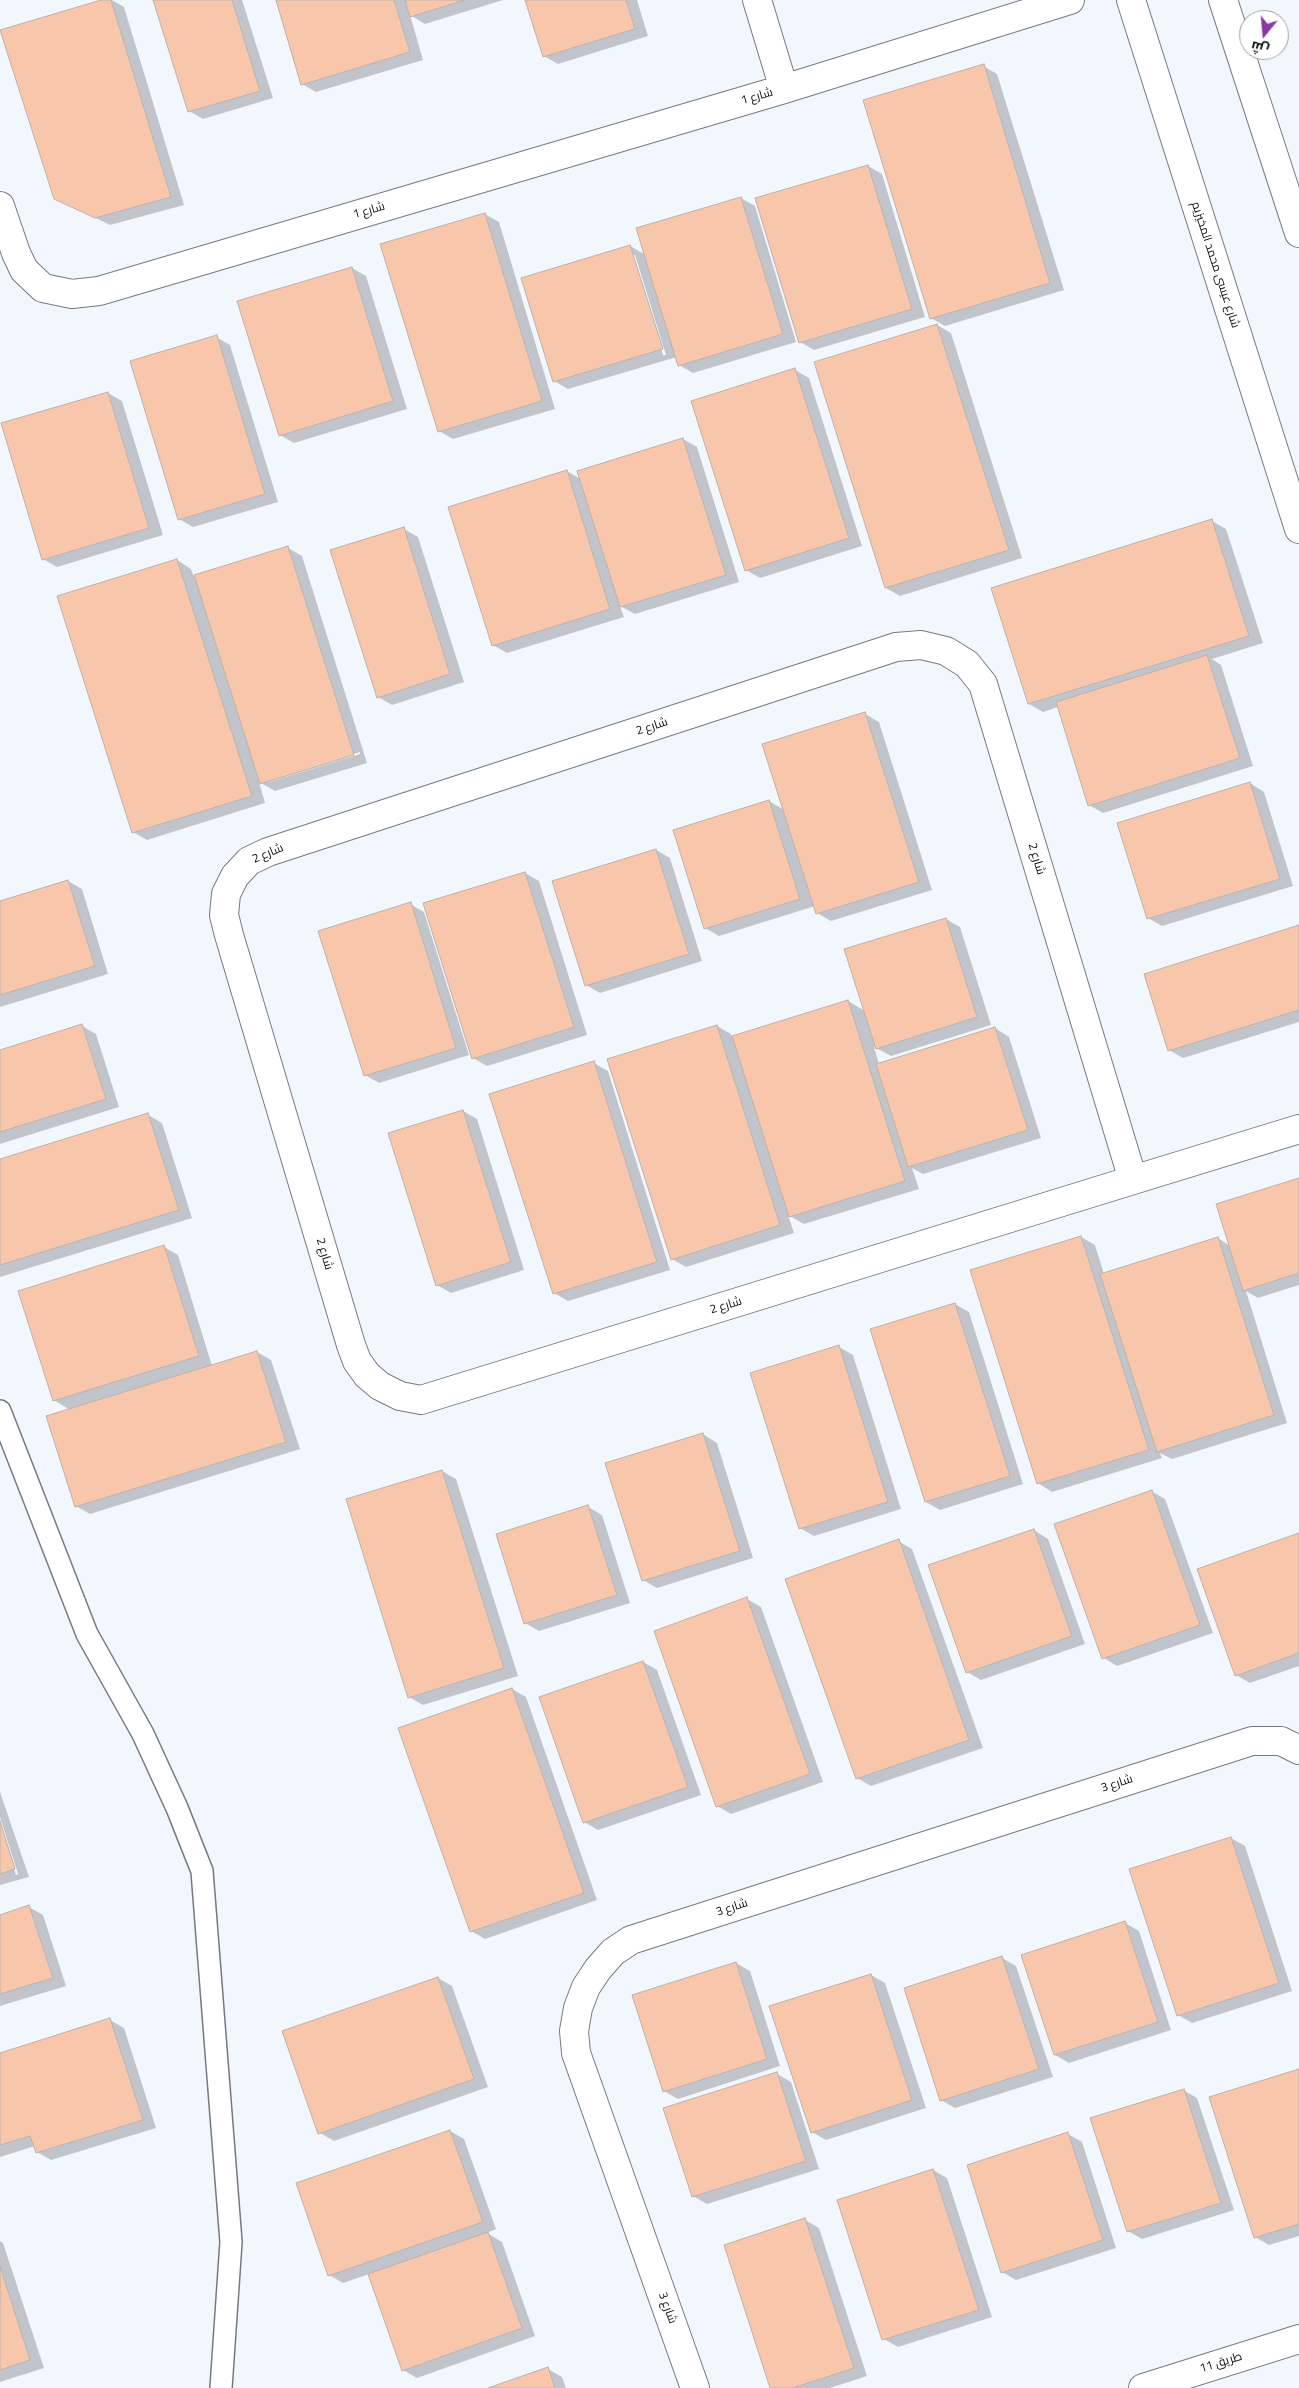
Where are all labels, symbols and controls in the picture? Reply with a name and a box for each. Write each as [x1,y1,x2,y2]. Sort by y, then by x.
north arrow [1239,10,1289,60]
text: ش [1248,36,1271,62]
street label: شارع 1 [739,86,775,108]
street label: شارع 1 [351,200,387,222]
street label: شارع عيسى محمد المخيزيم [1188,200,1242,330]
street label: شارع 2 [634,715,670,739]
street label: شارع 2 [250,841,286,867]
street label: شارع 2 [1024,841,1048,877]
street label: شارع 2 [312,1236,336,1272]
street label: شارع 2 [708,1294,744,1318]
street label: شارع 3 [1099,1772,1135,1796]
street label: شارع 3 [714,1896,750,1920]
street label: شارع 3 [655,2290,679,2326]
street label: طريق 11 [1198,2350,1244,2376]

